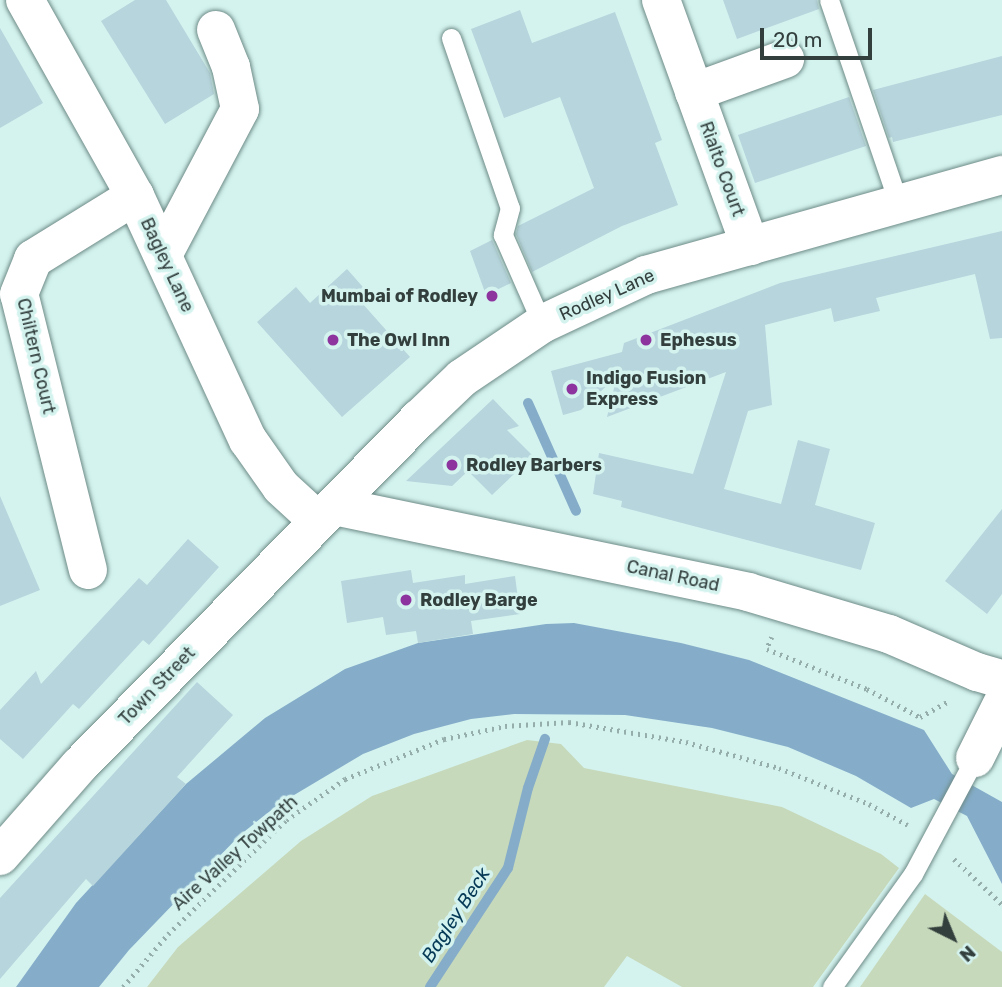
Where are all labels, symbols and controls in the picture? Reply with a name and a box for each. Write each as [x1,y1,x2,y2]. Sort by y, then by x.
scale bar [764,14,876,58]
text: 20 m [773,27,822,52]
street label: Rialto Court [695,119,749,219]
street label: Bagley Lane [136,214,198,316]
street label: Rodley Lane [556,264,658,326]
place label: Mumbai of Rodley [321,285,478,307]
marker: Mumbai of Rodley [484,288,500,304]
street label: Chiltern Court [12,296,60,416]
place label: The Owl Inn [347,329,450,351]
place label: Ephesus [660,329,737,351]
marker: The Owl Inn [325,332,341,348]
marker: Ephesus [638,332,654,348]
place label: Indigo Fusion Express [586,368,706,410]
marker: Indigo Fusion Express [564,381,580,397]
place label: Rodley Barbers [466,454,602,476]
marker: Rodley Barbers [444,457,460,473]
street label: Canal Road [625,556,721,596]
place label: Rodley Barge [420,589,538,611]
marker: Rodley Barge [398,592,414,608]
street label: Town Street [114,642,200,730]
street label: Aire Valley Towpath [167,790,303,916]
water label: Bagley Beck [417,863,495,967]
north arrow [918,903,988,973]
text: N [955,941,981,967]

